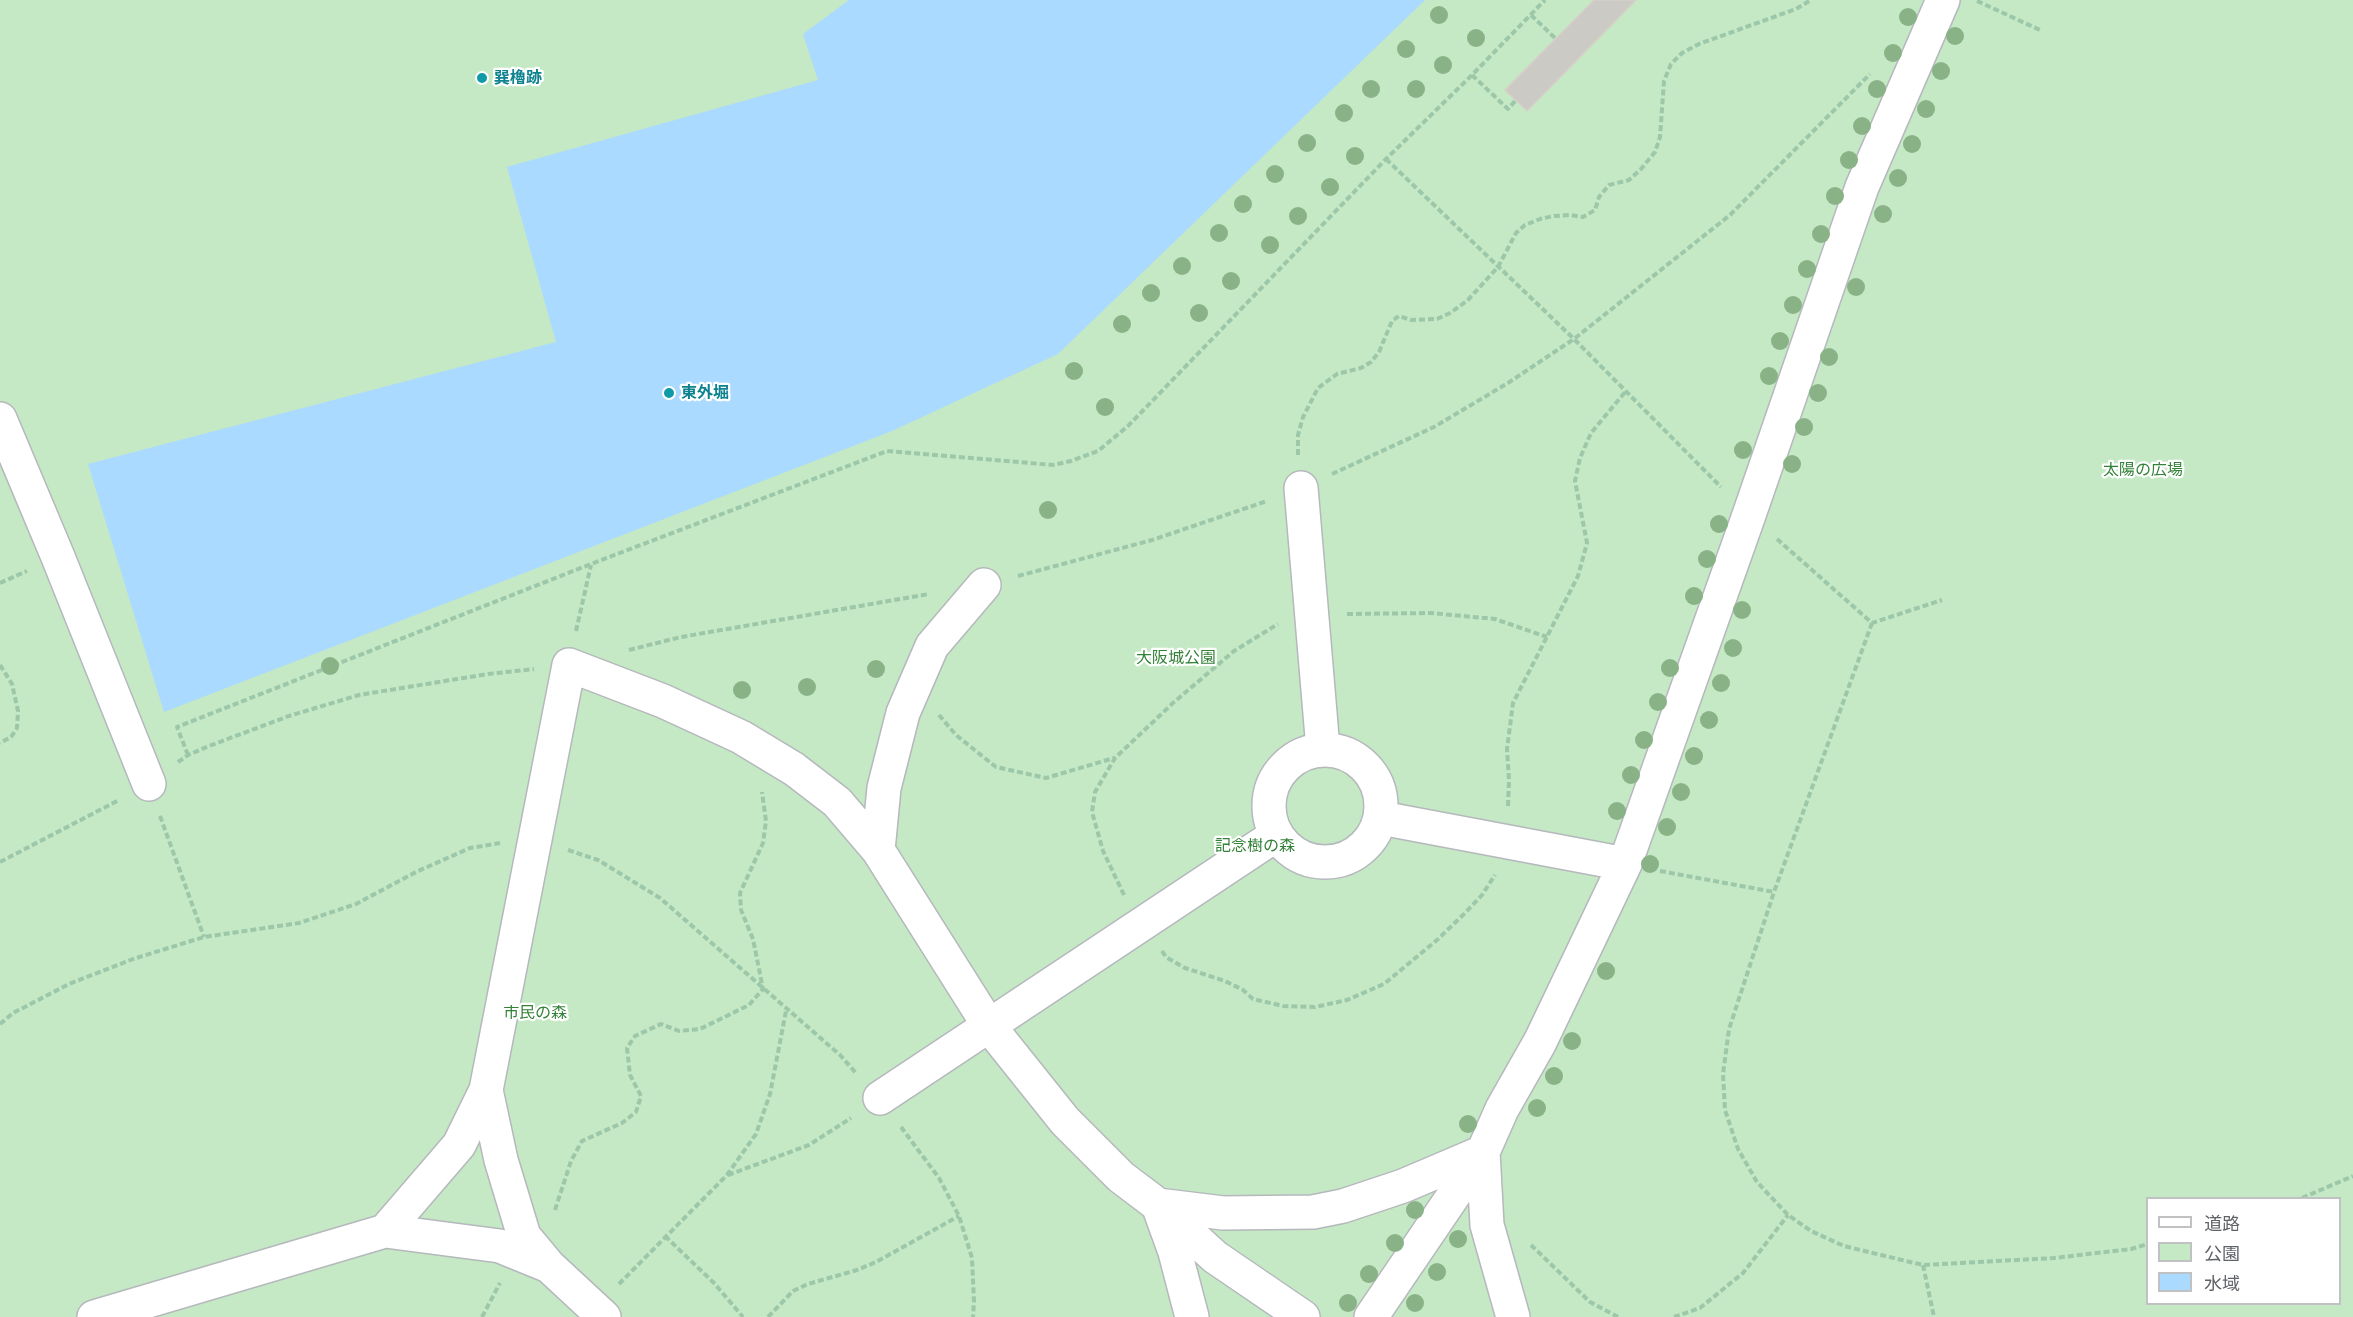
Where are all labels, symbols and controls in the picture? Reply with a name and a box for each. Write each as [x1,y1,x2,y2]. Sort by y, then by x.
place label: 巽櫓跡 [494,68,542,88]
marker: 巽櫓跡 [475,71,489,85]
place label: 東外堀 [681,383,729,403]
marker: 東外堀 [662,386,676,400]
park label: 太陽の広場 [2103,460,2183,480]
park label: 大阪城公園 [1136,648,1216,668]
park label: 記念樹の森 [1215,836,1295,856]
park label: 市民の森 [503,1003,567,1023]
legend [2146,1197,2341,1305]
text: 道路 [2204,1213,2240,1235]
text: 公園 [2204,1243,2240,1265]
text: 水域 [2204,1273,2240,1295]

